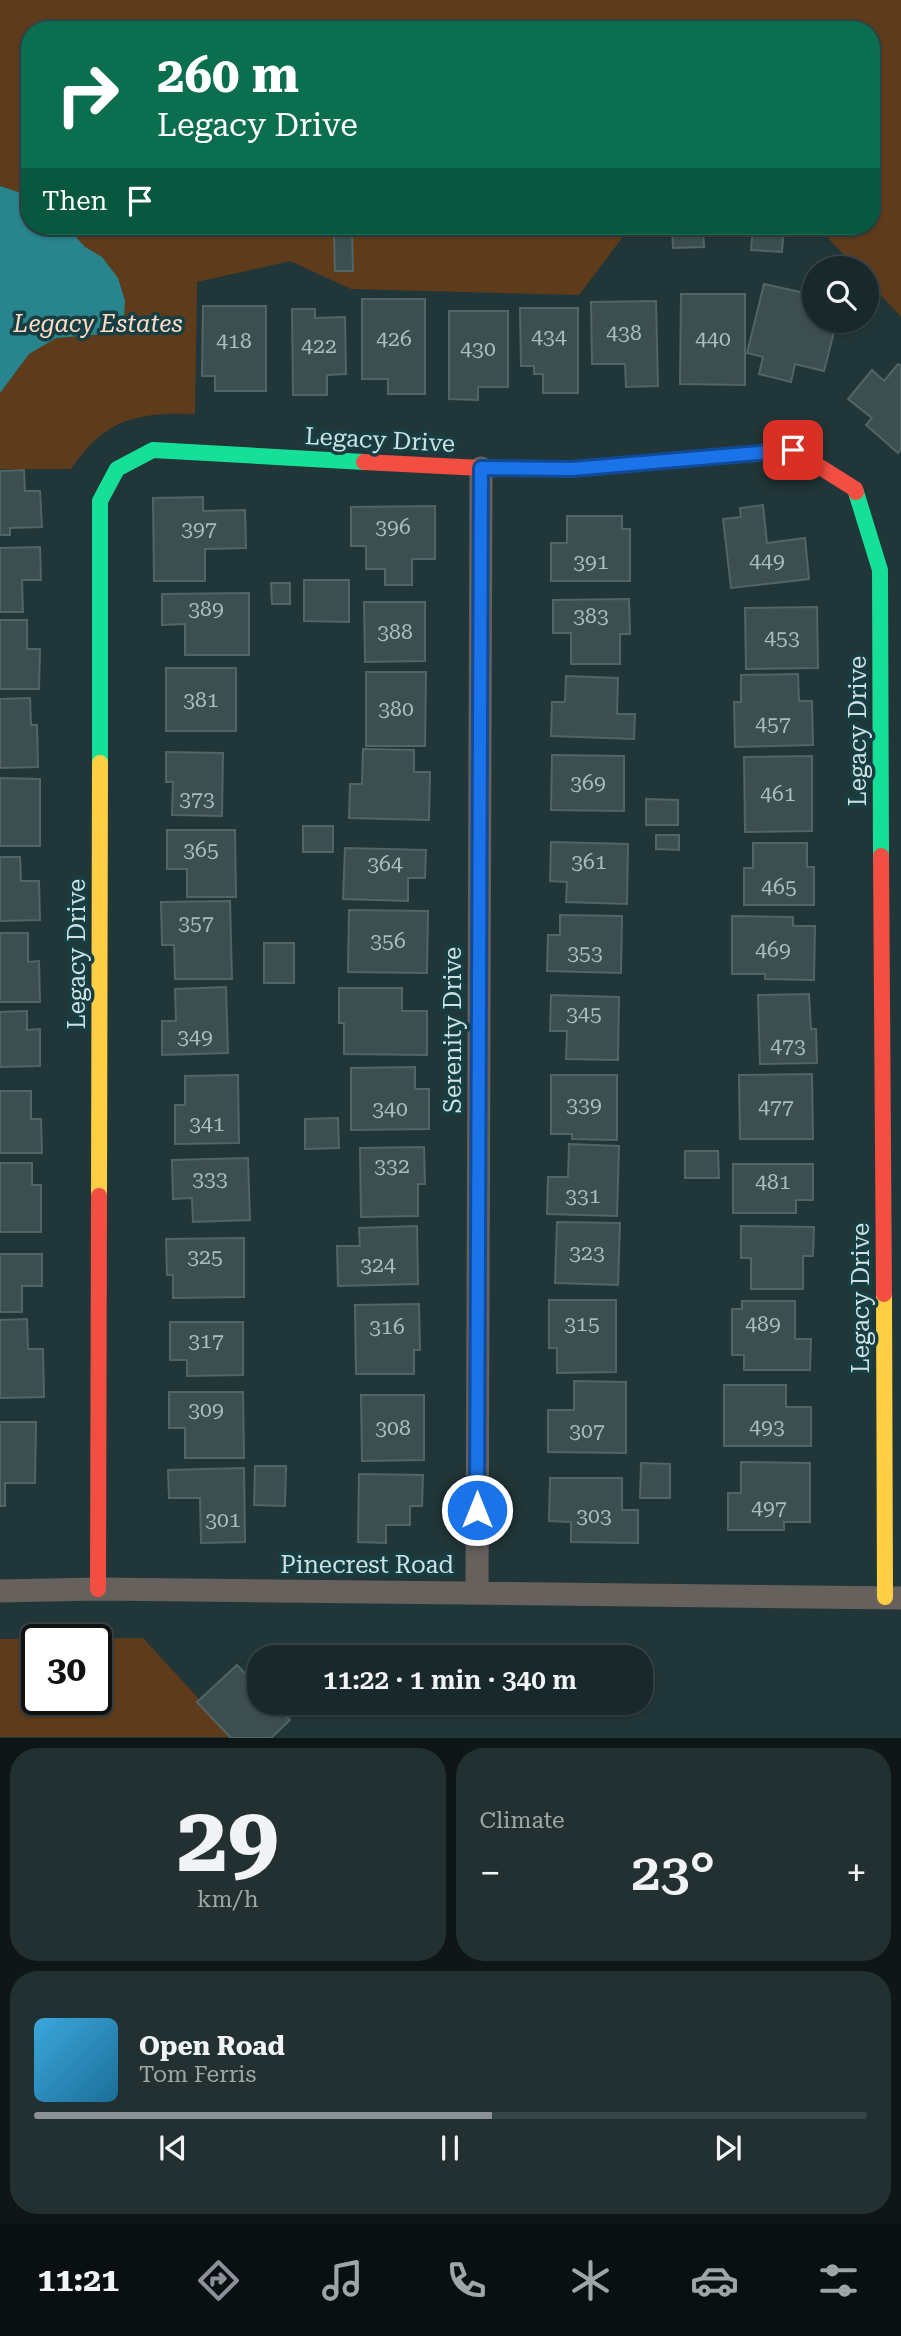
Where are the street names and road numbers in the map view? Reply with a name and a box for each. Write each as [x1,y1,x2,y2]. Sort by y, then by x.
street label: Legacy Drive [304,422,456,458]
street label: Legacy Drive [844,656,872,806]
street label: Legacy Drive [63,879,91,1029]
street label: Serenity Drive [439,947,467,1113]
street label: Legacy Drive [847,1223,875,1373]
street label: Pinecrest Road [280,1551,454,1579]

